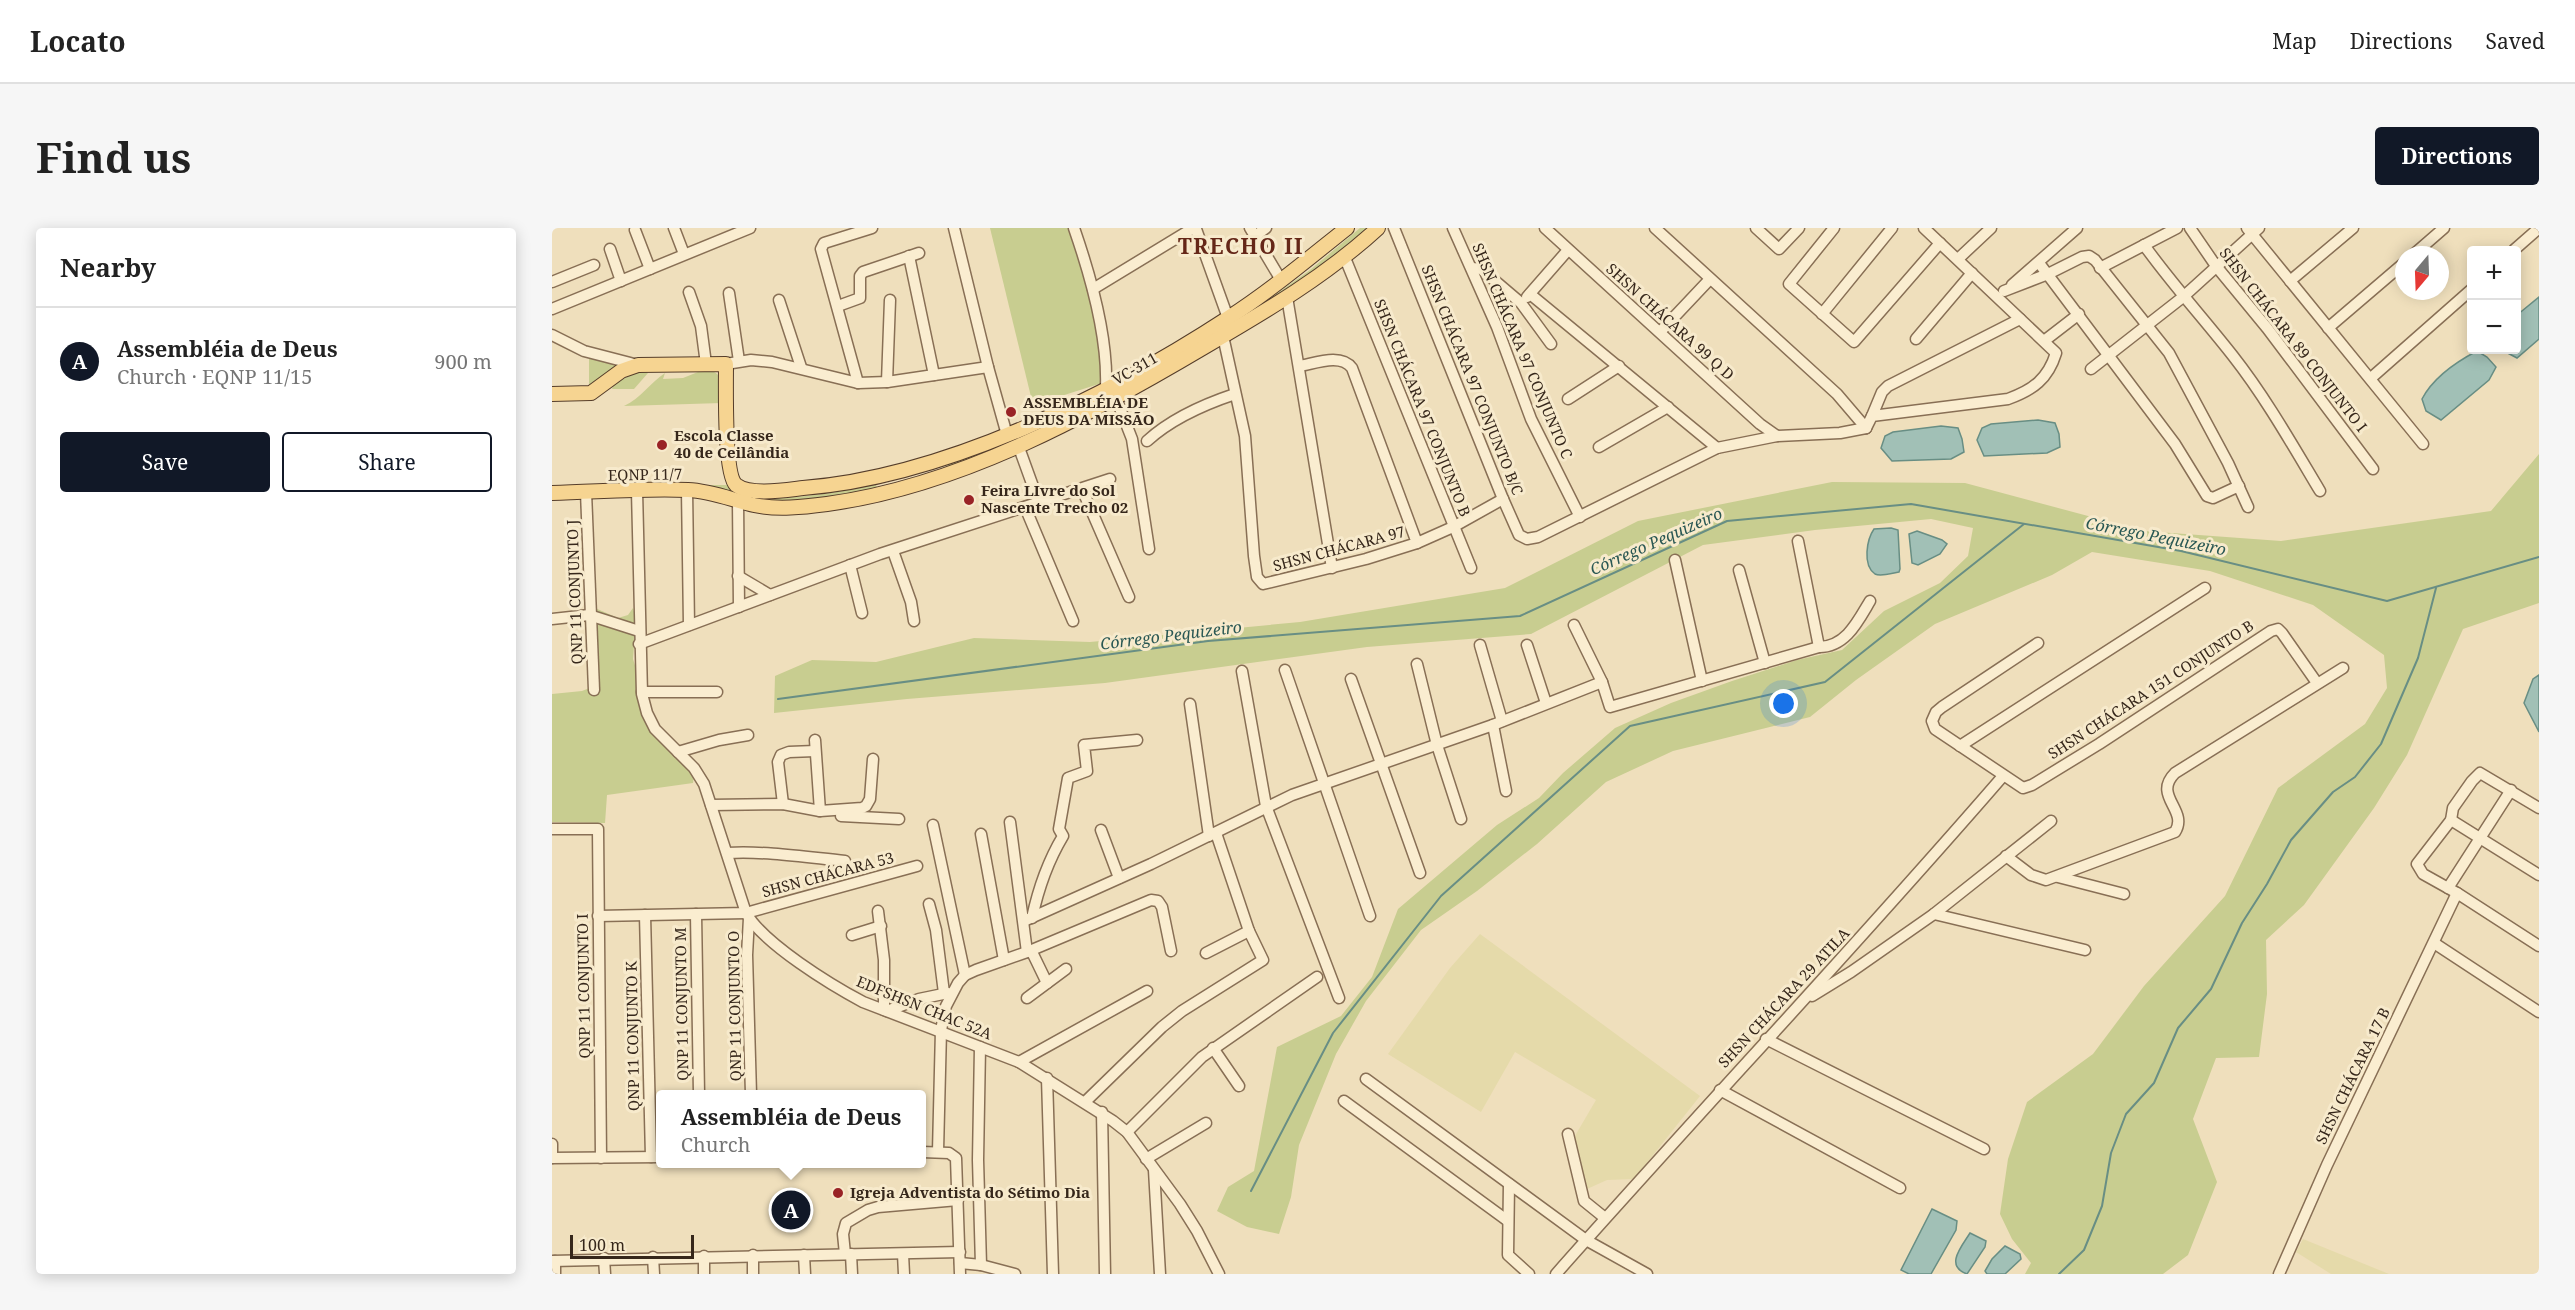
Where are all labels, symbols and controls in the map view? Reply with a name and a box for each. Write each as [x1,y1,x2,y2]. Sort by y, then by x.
text: Locato [30,22,126,60]
text: Map [2272,27,2317,55]
text: Directions [2350,27,2452,55]
text: Saved [2485,27,2545,55]
button: Directions [2375,127,2539,185]
text: Find us [36,128,191,185]
district label: TRECHO II [1178,232,1304,260]
street label: SHSN CHÁCARA 97 CONJUNTO C [1468,240,1577,461]
street label: SHSN CHÁCARA 89 CONJUNTO I [2216,243,2372,436]
north arrow [2395,246,2449,300]
map controls [2467,246,2521,354]
button: + [2467,246,2521,300]
text: Nearby [60,249,156,285]
street label: SHSN CHÁCARA 99 Q D [1602,258,1739,384]
street label: SHSN CHÁCARA 97 CONJUNTO B/C [1418,262,1526,498]
street label: SHSN CHÁCARA 97 CONJUNTO B [1370,297,1474,519]
button: − [2467,300,2521,354]
text: Assembléia de Deus [117,333,338,363]
street label: VC-311 [1108,347,1161,389]
text: A [72,348,87,375]
text: 900 m [434,348,492,375]
text: Church · EQNP 11/15 [117,363,312,390]
place label: ASSEMBLÉIA DE DEUS DA MISSÃO [1023,392,1155,429]
marker: ASSEMBLÉIA DE DEUS DA MISSÃO [1004,405,1018,419]
place label: Escola Classe 40 de Ceilândia [674,425,789,462]
button: Save [60,432,270,492]
button: Share [282,432,492,492]
marker: Escola Classe 40 de Ceilândia [655,438,669,452]
street label: EQNP 11/7 [608,463,682,485]
place label: Feira LIvre do Sol Nascente Trecho 02 [981,480,1128,517]
marker: Feira LIvre do Sol Nascente Trecho 02 [962,493,976,507]
water label: Córrego Pequizeiro [1586,502,1726,580]
water label: Córrego Pequizeiro [2084,512,2228,560]
street label: QNP 11 CONJUNTO J [561,519,587,665]
street label: SHSN CHÁCARA 97 [1271,521,1407,575]
water label: Córrego Pequizeiro [1099,615,1243,655]
street label: SHSN CHÁCARA 151 CONJUNTO B [2044,615,2257,763]
your location [1769,689,1798,718]
street label: SHSN CHÁCARA 53 [760,847,896,901]
street label: QNP 11 CONJUNTO I [572,913,594,1059]
street label: SHSN CHÁCARA 29 ATILA [1713,923,1854,1071]
street label: QNP 11 CONJUNTO M [670,927,692,1081]
street label: QNP 11 CONJUNTO O [723,931,745,1081]
street label: QNP 11 CONJUNTO K [621,960,643,1111]
street label: EDFSHSN CHAC 52A [854,971,995,1044]
street label: SHSN CHÁCARA 17 B [2310,1004,2394,1147]
popup [656,1090,926,1168]
text: Assembléia de Deus [681,1101,901,1131]
text: Church [681,1131,750,1158]
place label: Igreja Adventista do Sétimo Dia [850,1182,1090,1202]
marker: Igreja Adventista do Sétimo Dia [831,1186,845,1200]
pin: A [772,1188,810,1232]
scale bar [570,1232,694,1260]
text: 100 m [579,1234,625,1256]

